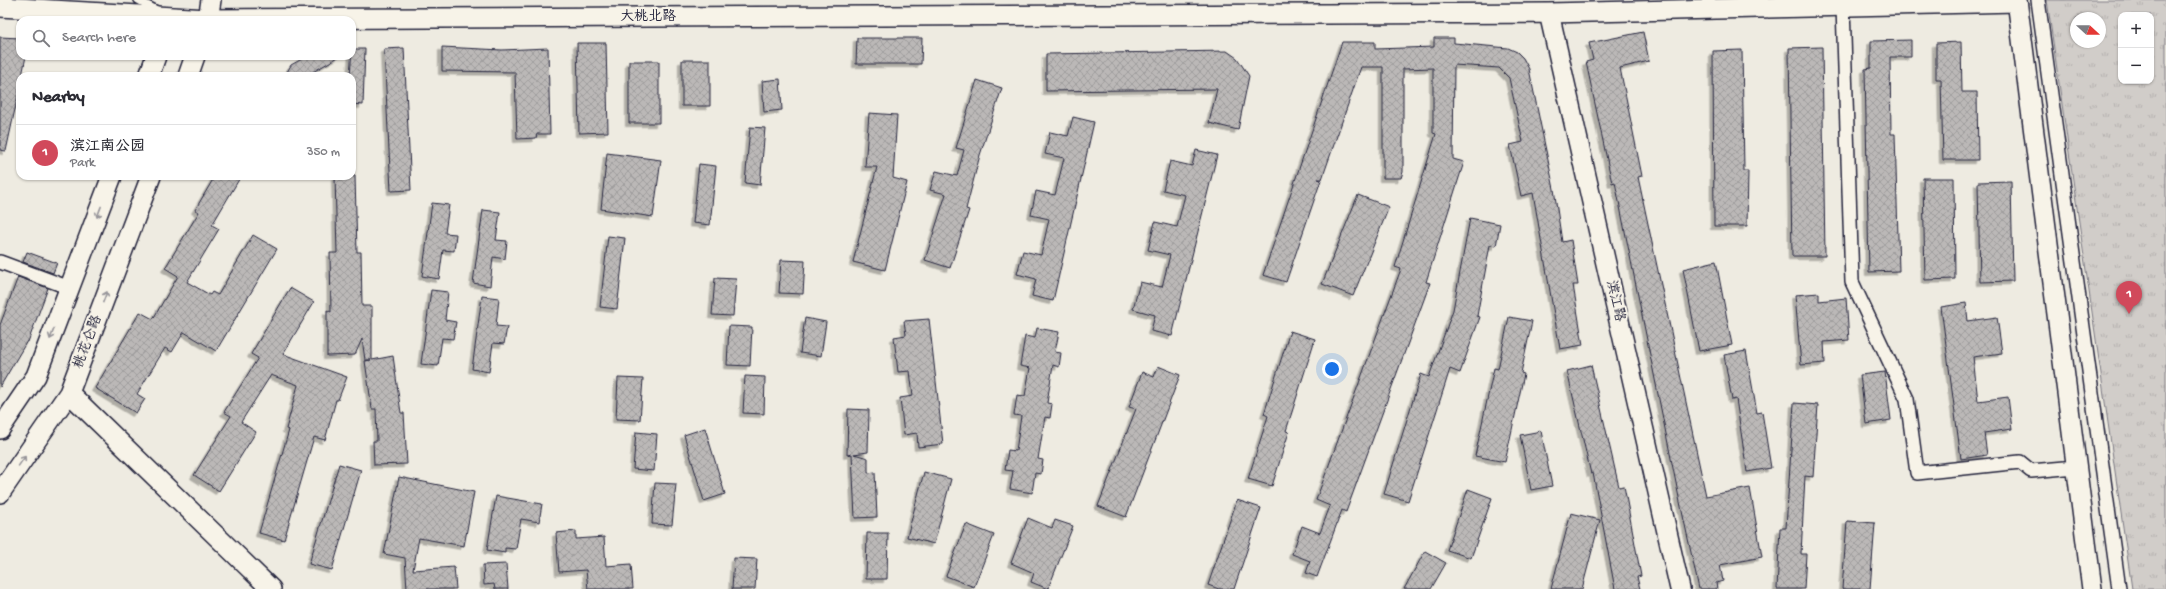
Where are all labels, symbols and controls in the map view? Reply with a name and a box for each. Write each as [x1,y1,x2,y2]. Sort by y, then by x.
street label: 大桃北路 [620,8,676,26]
north arrow [2070,12,2106,48]
map controls [2118,12,2154,84]
button: + [2118,12,2154,48]
search box [16,16,356,60]
icon: search [30,27,52,49]
text: Search here [62,29,136,47]
button: − [2118,48,2154,84]
text: Nearby [32,88,85,108]
text: 滨江南公园 [70,138,145,156]
text: 1 [42,145,48,160]
text: 350 m [307,145,340,160]
text: Park [70,156,95,171]
one-way arrow [94,206,102,218]
street label: 滨江路 [1602,278,1629,323]
pin: 1 [2116,281,2142,314]
one-way arrow [102,291,110,303]
street label: 桃花仑路 [69,312,106,371]
one-way arrow [48,328,56,340]
your location [1322,359,1342,379]
one-way arrow [18,456,26,467]

